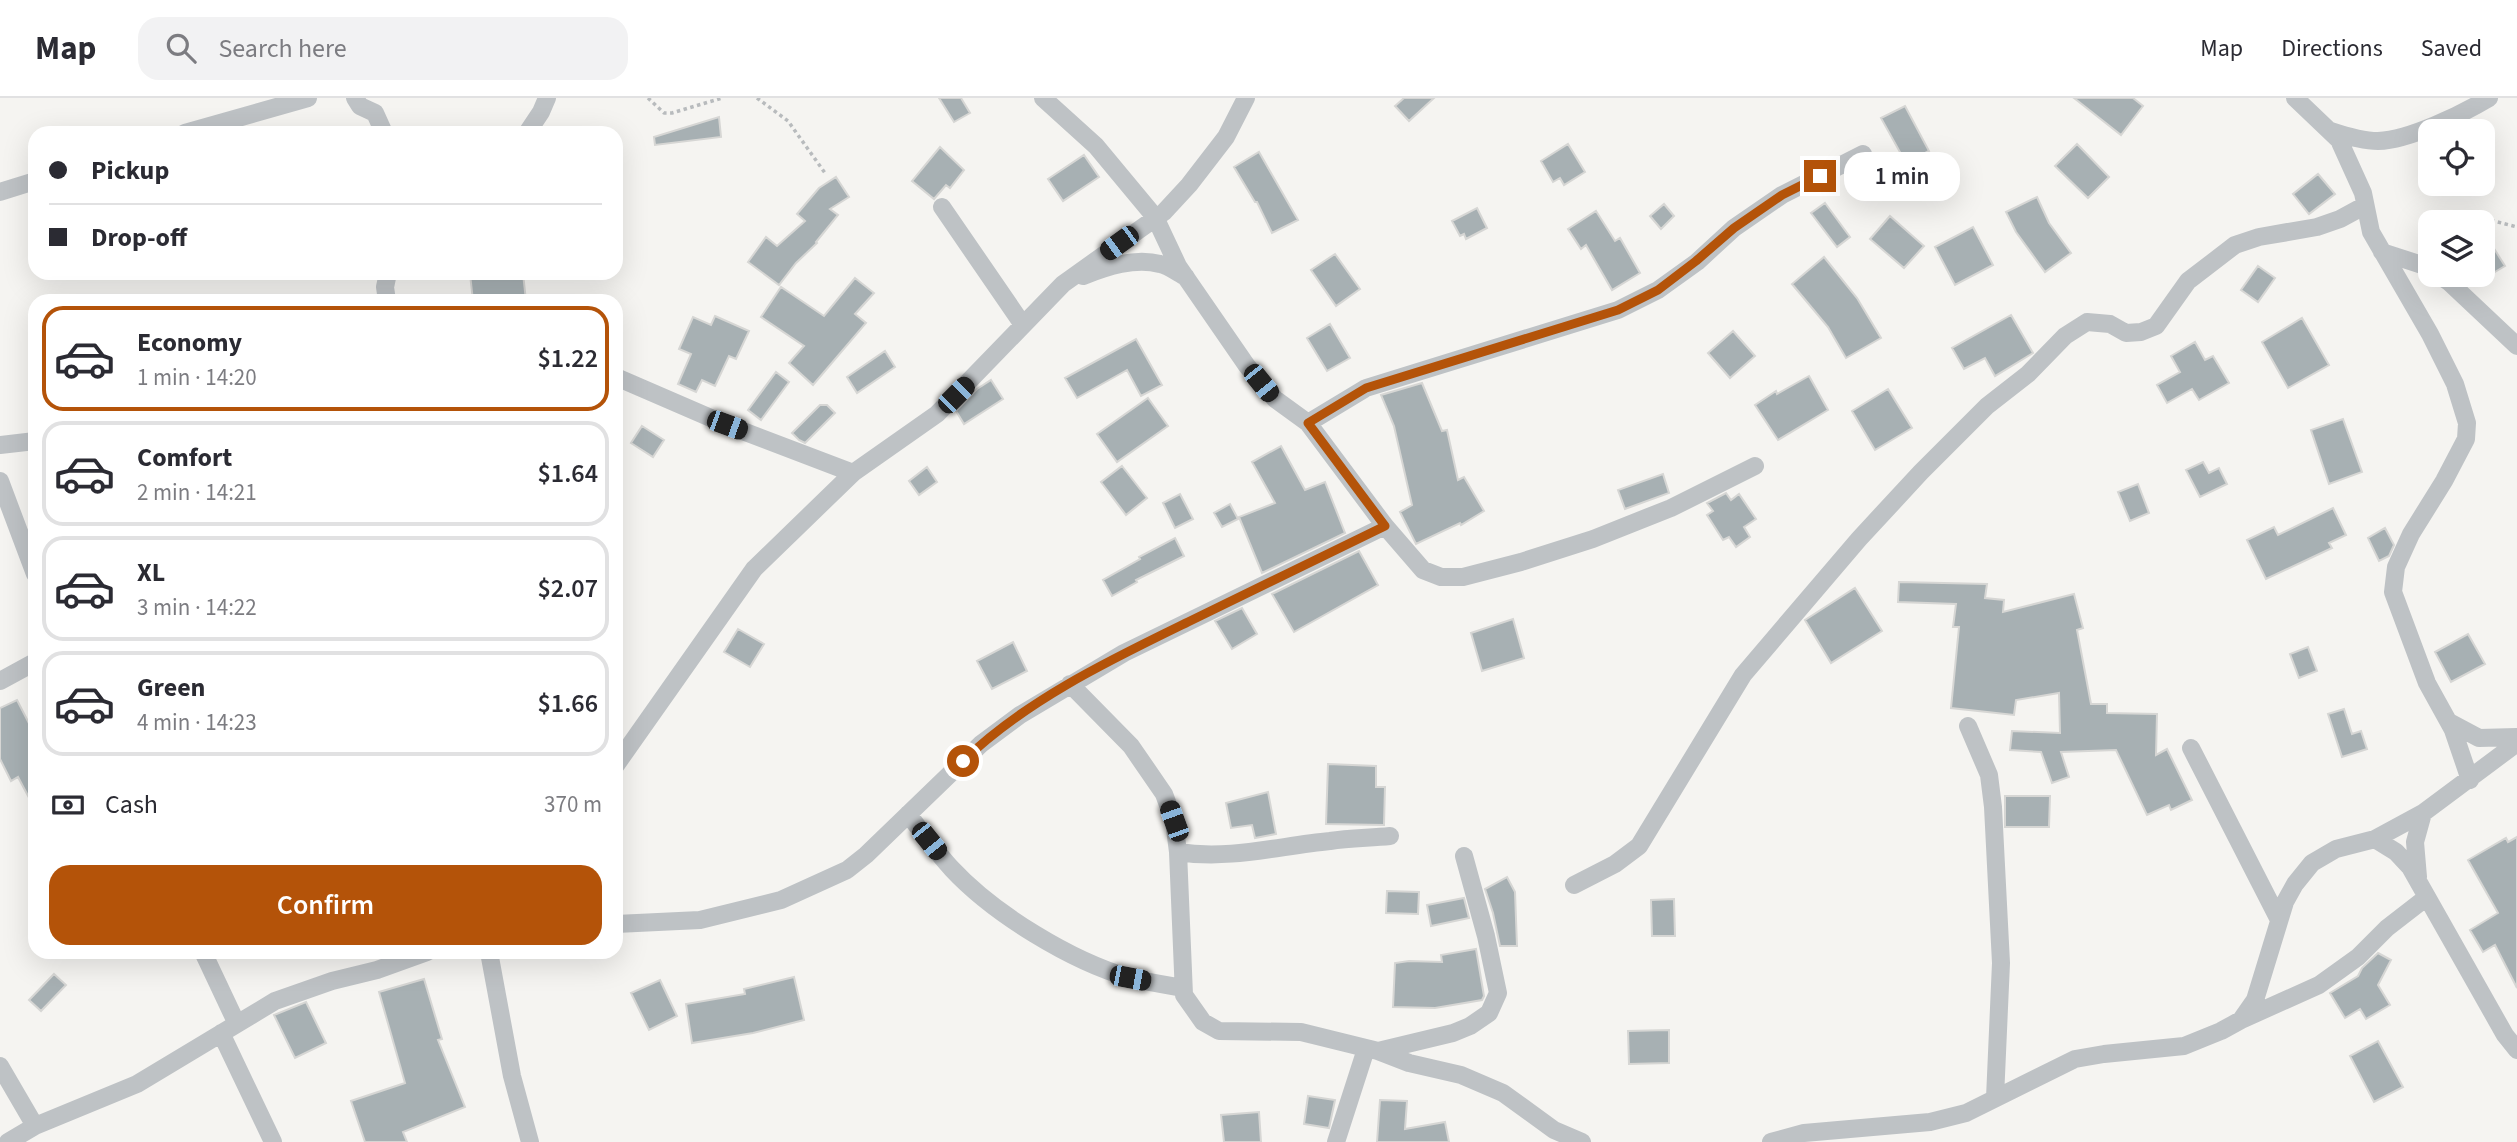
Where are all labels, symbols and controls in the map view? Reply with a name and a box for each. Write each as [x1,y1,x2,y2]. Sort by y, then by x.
search box [138,17,628,80]
text: Map [35,25,96,72]
icon: search [162,29,200,67]
text: Search here [218,30,347,67]
text: Map [2200,31,2243,66]
text: Directions [2281,31,2383,66]
text: Saved [2421,31,2482,66]
map controls [2418,119,2495,287]
button: locate [2418,119,2495,196]
text: Pickup [91,152,169,189]
callout: 1 min [1844,152,1960,200]
route end [1804,160,1836,192]
text: 1 min [1875,160,1929,193]
button: layers [2418,210,2495,287]
text: Drop-off [91,219,187,256]
car [1096,222,1143,264]
text: Economy [137,324,242,361]
icon: car [53,327,116,390]
text: $1.22 [537,340,598,377]
car [1240,360,1283,406]
text: 1 min · 14:20 [137,361,257,394]
car [934,373,979,417]
car [704,408,751,442]
text: Comfort [137,439,232,476]
icon: car [53,442,116,505]
text: $1.64 [537,455,598,492]
text: 2 min · 14:21 [137,476,257,509]
text: XL [137,554,165,591]
icon: car [53,557,116,620]
text: $2.07 [537,570,598,607]
text: 3 min · 14:22 [137,591,257,624]
text: Green [137,669,205,706]
icon: car [53,672,116,735]
text: $1.66 [537,685,598,722]
text: 4 min · 14:23 [137,706,257,739]
route start [947,745,979,777]
icon: cash [49,786,87,824]
text: Cash [105,786,158,823]
text: 370 m [544,788,602,821]
car [1157,798,1192,844]
car [908,818,951,864]
button: Confirm [49,865,602,945]
car [1108,964,1153,992]

